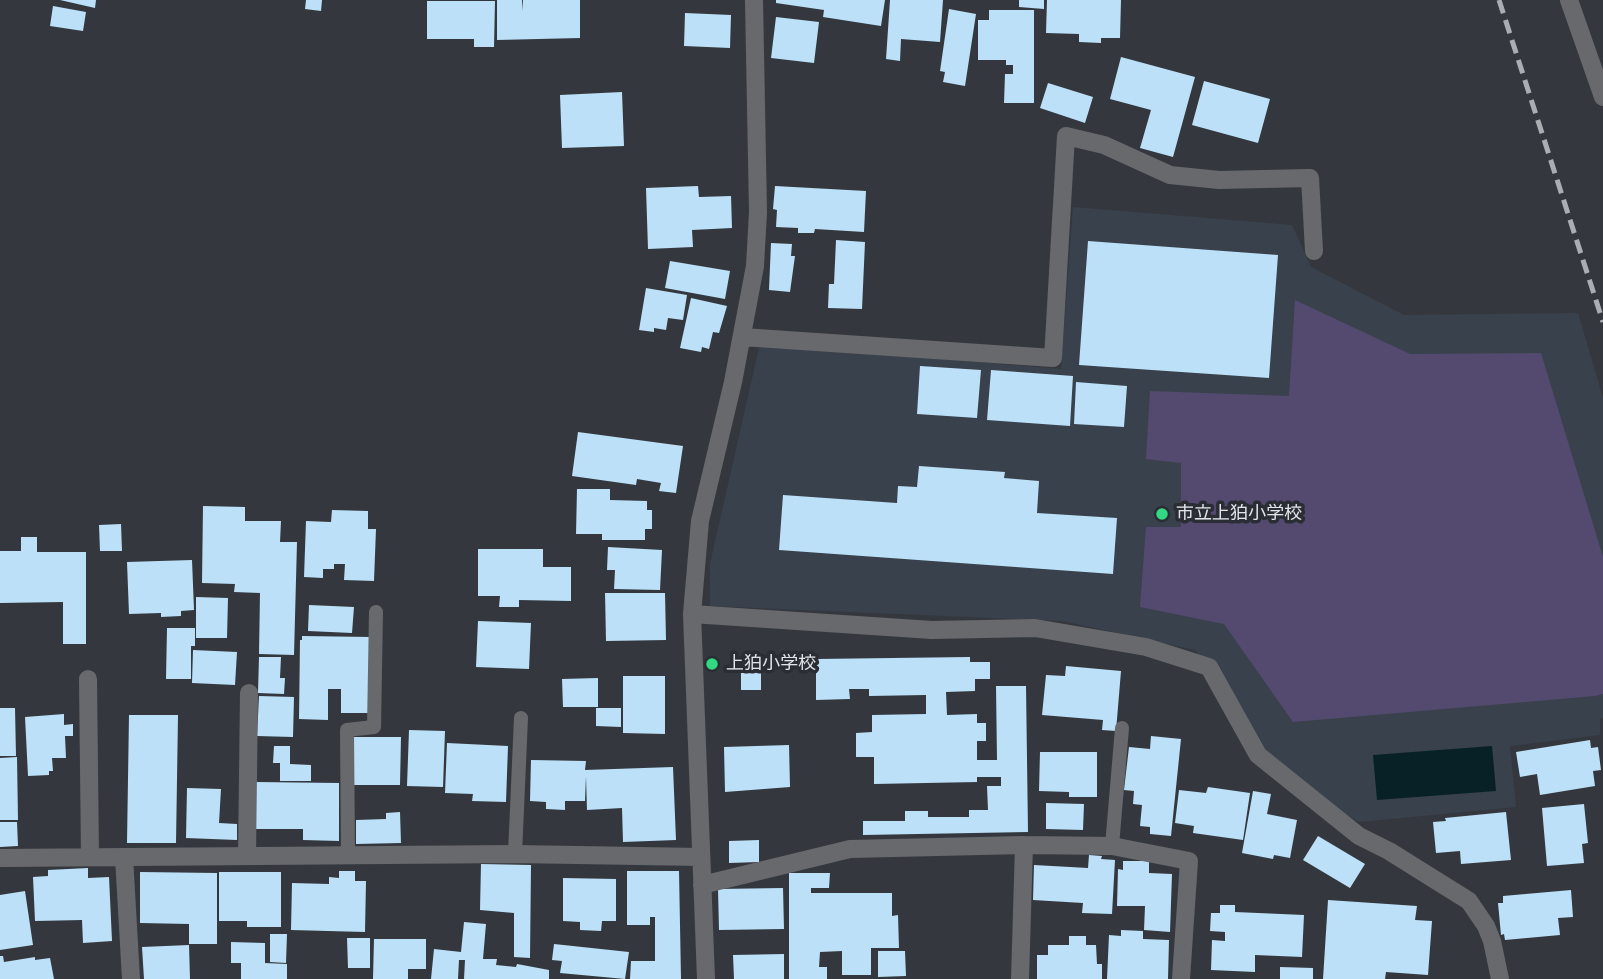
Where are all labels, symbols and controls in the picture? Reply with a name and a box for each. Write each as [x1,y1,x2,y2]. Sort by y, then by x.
place label: 市立上狛小学校 [1176,503,1302,525]
marker: 市立上狛小学校 [1154,506,1170,522]
place label: 上狛小学校 [726,653,816,675]
marker: 上狛小学校 [704,656,720,672]

